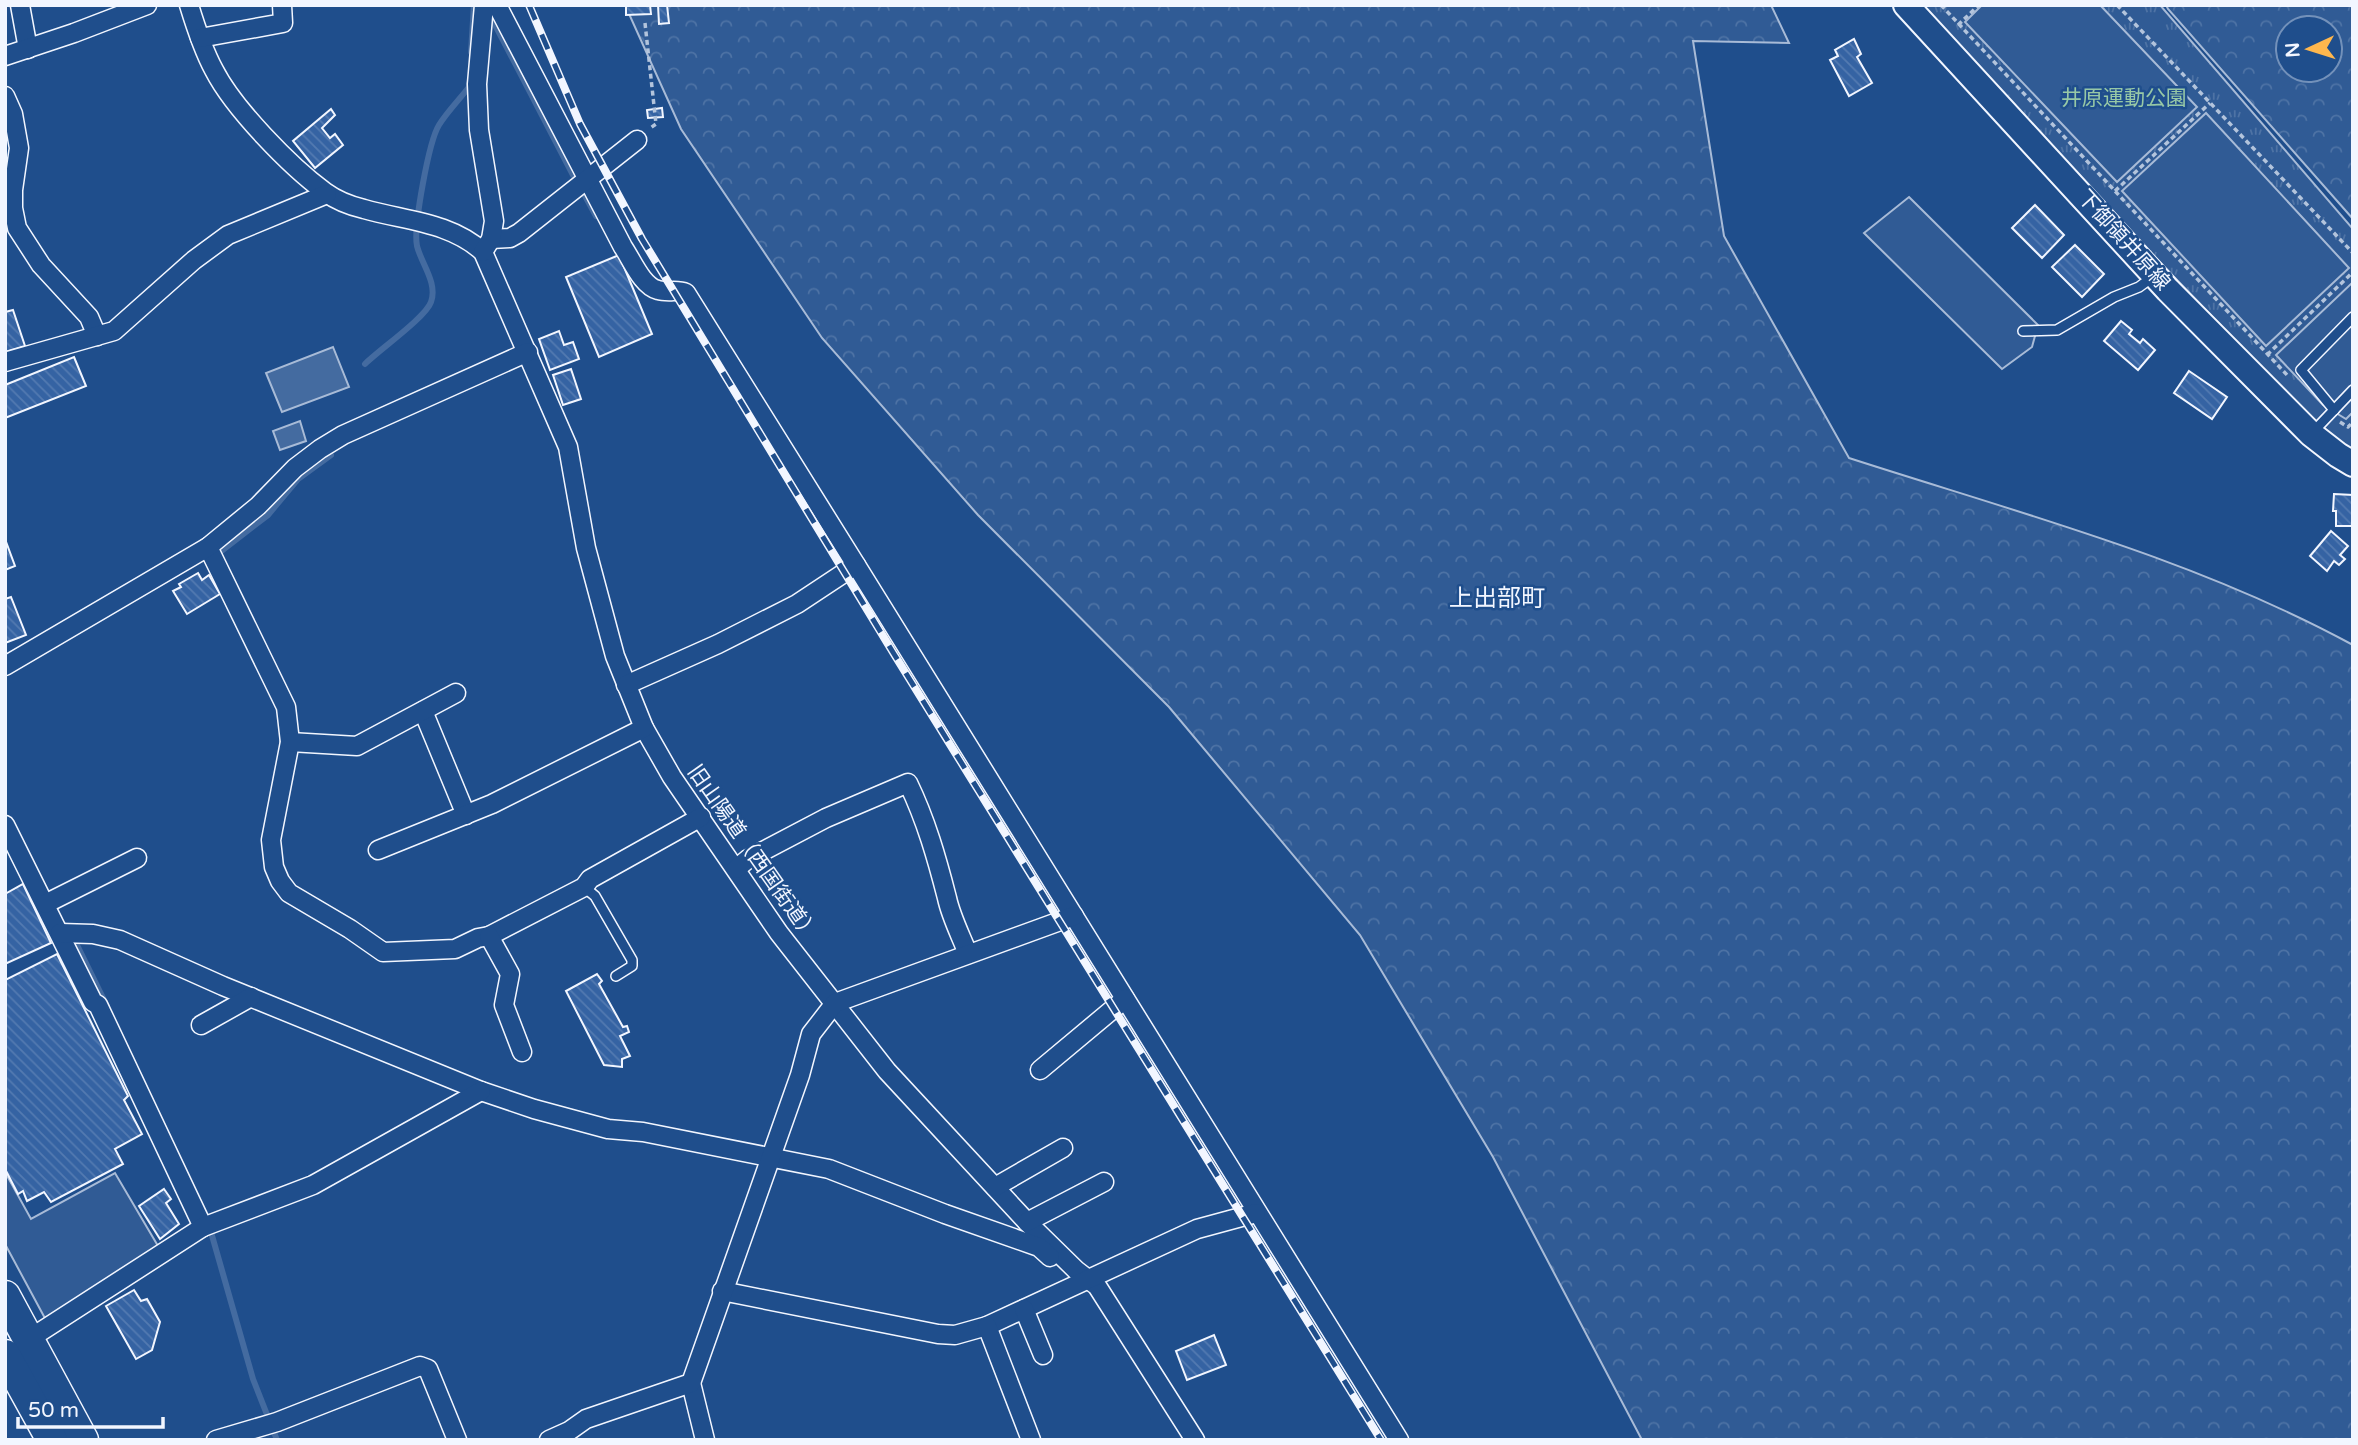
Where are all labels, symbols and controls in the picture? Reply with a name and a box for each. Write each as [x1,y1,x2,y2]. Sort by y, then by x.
north arrow [2274,14,2344,84]
text: N [2282,42,2305,58]
park label: 井原運動公園 [2061,86,2187,111]
street label: 下御領井原線 [2072,185,2175,296]
district label: 上出部町 [1449,584,1545,613]
street label: 旧山陽道（西国街道） [682,760,823,946]
scale bar [18,1386,163,1430]
text: 50 m [28,1398,79,1423]

